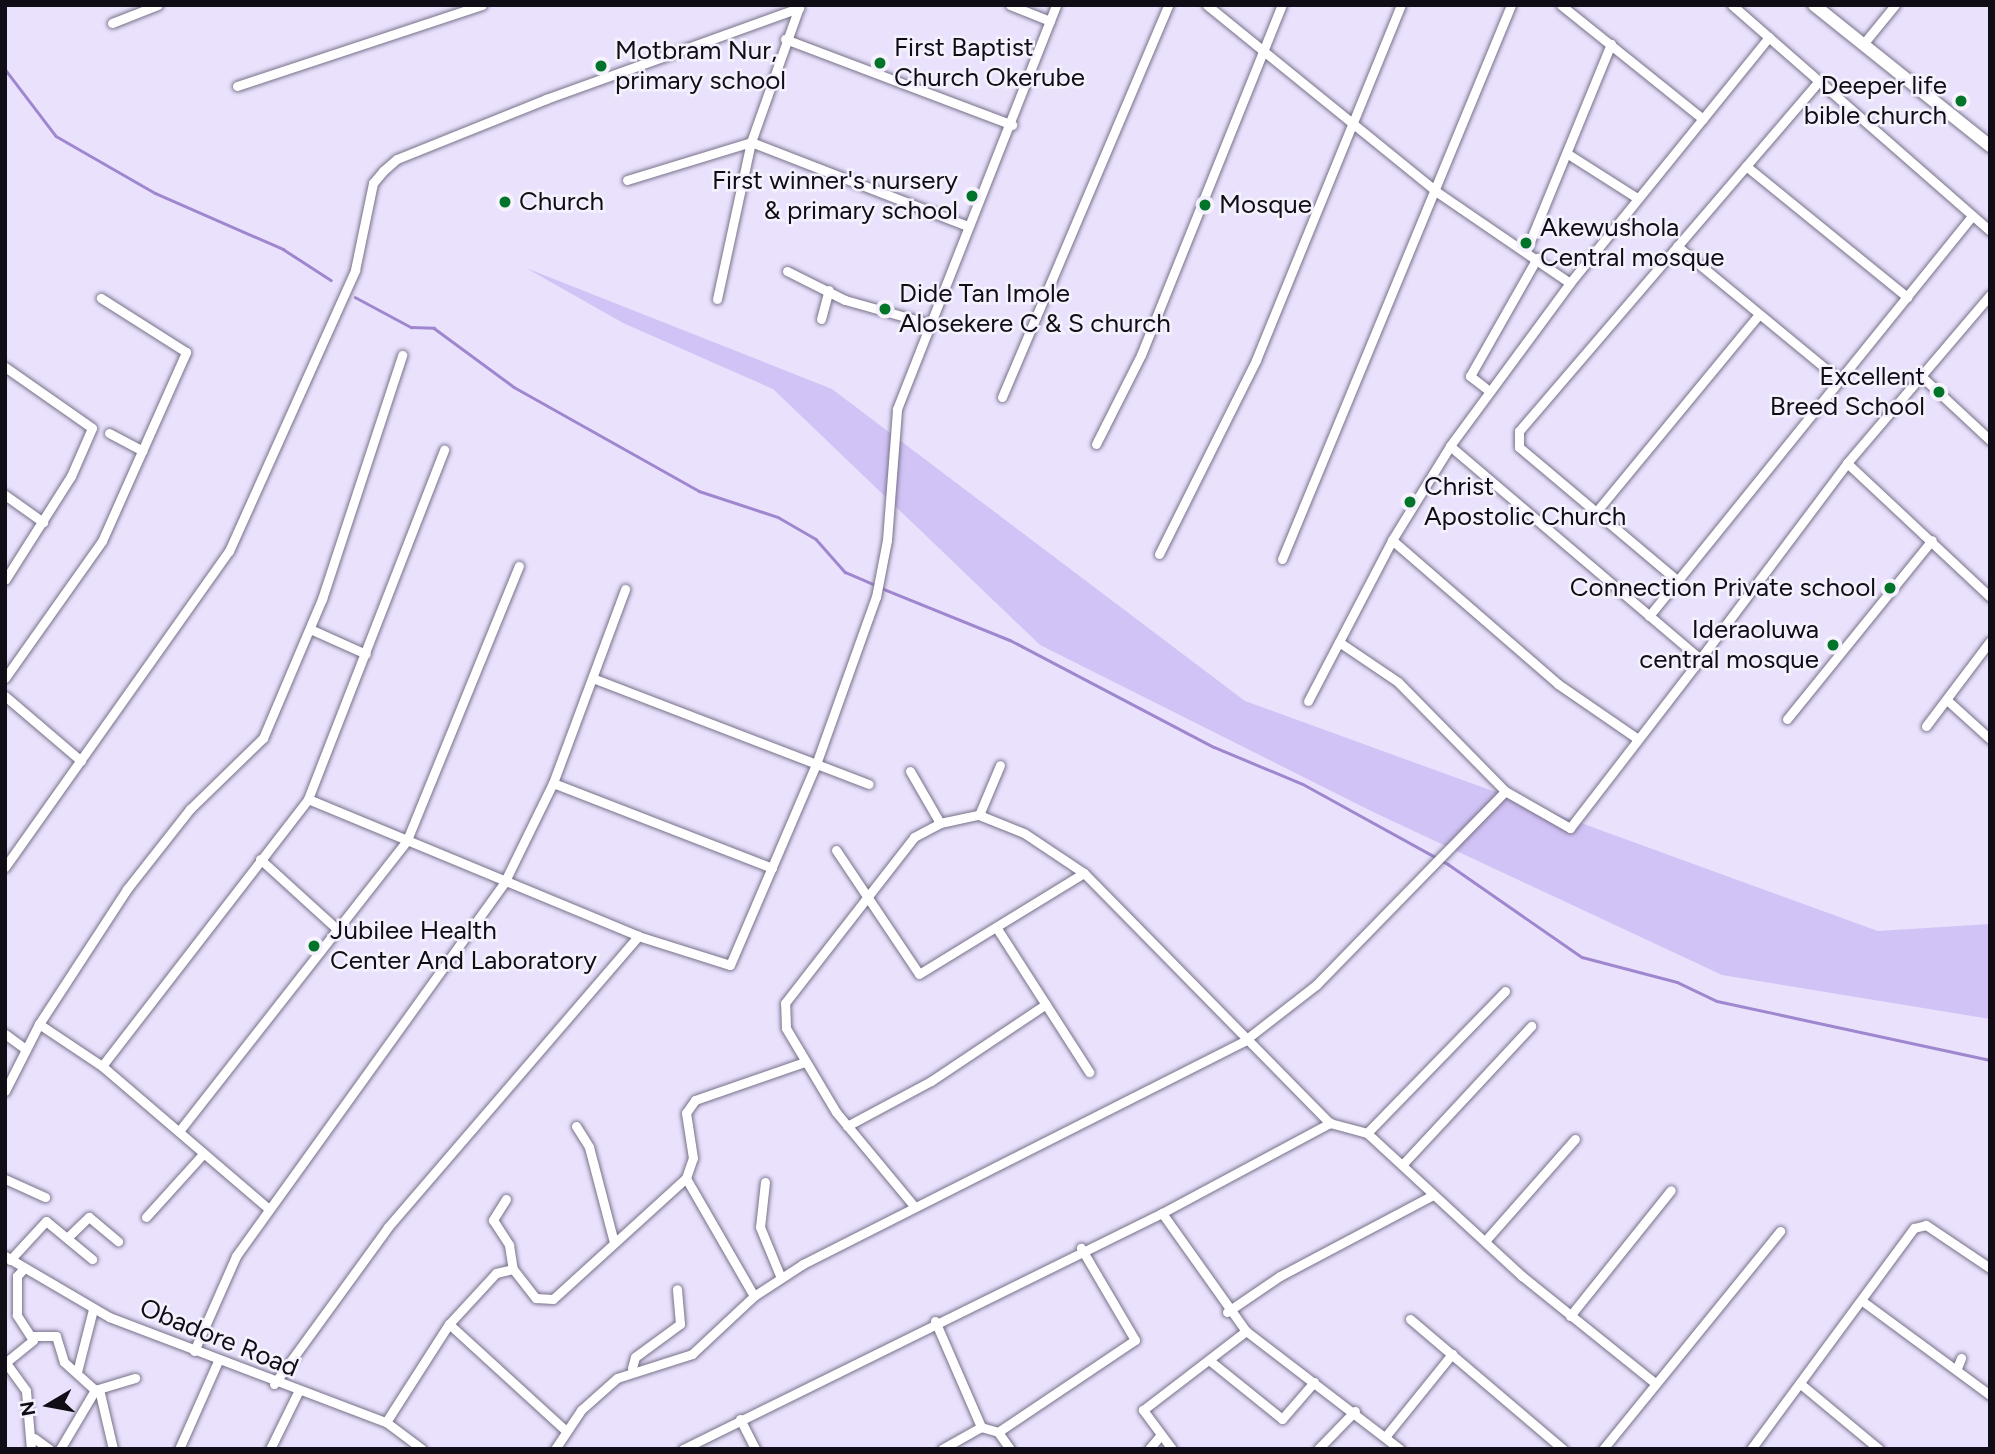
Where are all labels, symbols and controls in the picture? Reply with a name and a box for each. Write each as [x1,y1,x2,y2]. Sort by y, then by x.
place label: First Baptist Church Okerube [894,32,1085,94]
place label: Motbram Nur, primary school [615,35,786,96]
marker: First Baptist Church Okerube [872,55,888,71]
marker: Motbram Nur, primary school [593,58,609,74]
place label: Deeper life bible church [1804,70,1947,132]
marker: Deeper life bible church [1953,93,1969,109]
place label: First winner's nursery & primary school [712,165,958,227]
place label: Church [519,186,604,218]
marker: First winner's nursery & primary school [964,188,980,204]
place label: Mosque [1219,189,1312,221]
marker: Church [497,194,513,210]
marker: Mosque [1197,197,1213,213]
place label: Akewushola Central mosque [1540,212,1725,274]
marker: Akewushola Central mosque [1518,235,1534,251]
place label: Dide Tan Imole Alosekere C & S church [899,278,1171,340]
marker: Dide Tan Imole Alosekere C & S church [877,301,893,317]
place label: Excellent Breed School [1770,361,1925,422]
marker: Excellent Breed School [1931,384,1947,400]
place label: Christ Apostolic Church [1424,471,1626,532]
marker: Christ Apostolic Church [1402,494,1418,510]
place label: Connection Private school [1570,572,1876,604]
marker: Connection Private school [1882,580,1898,596]
place label: Ideraoluwa central mosque [1639,614,1819,676]
marker: Ideraoluwa central mosque [1825,637,1841,653]
place label: Jubilee Health Center And Laboratory [330,915,597,976]
marker: Jubilee Health Center And Laboratory [304,936,324,956]
street label: Obadore Road [135,1292,303,1384]
north arrow [14,1370,84,1440]
text: N [15,1400,40,1418]

